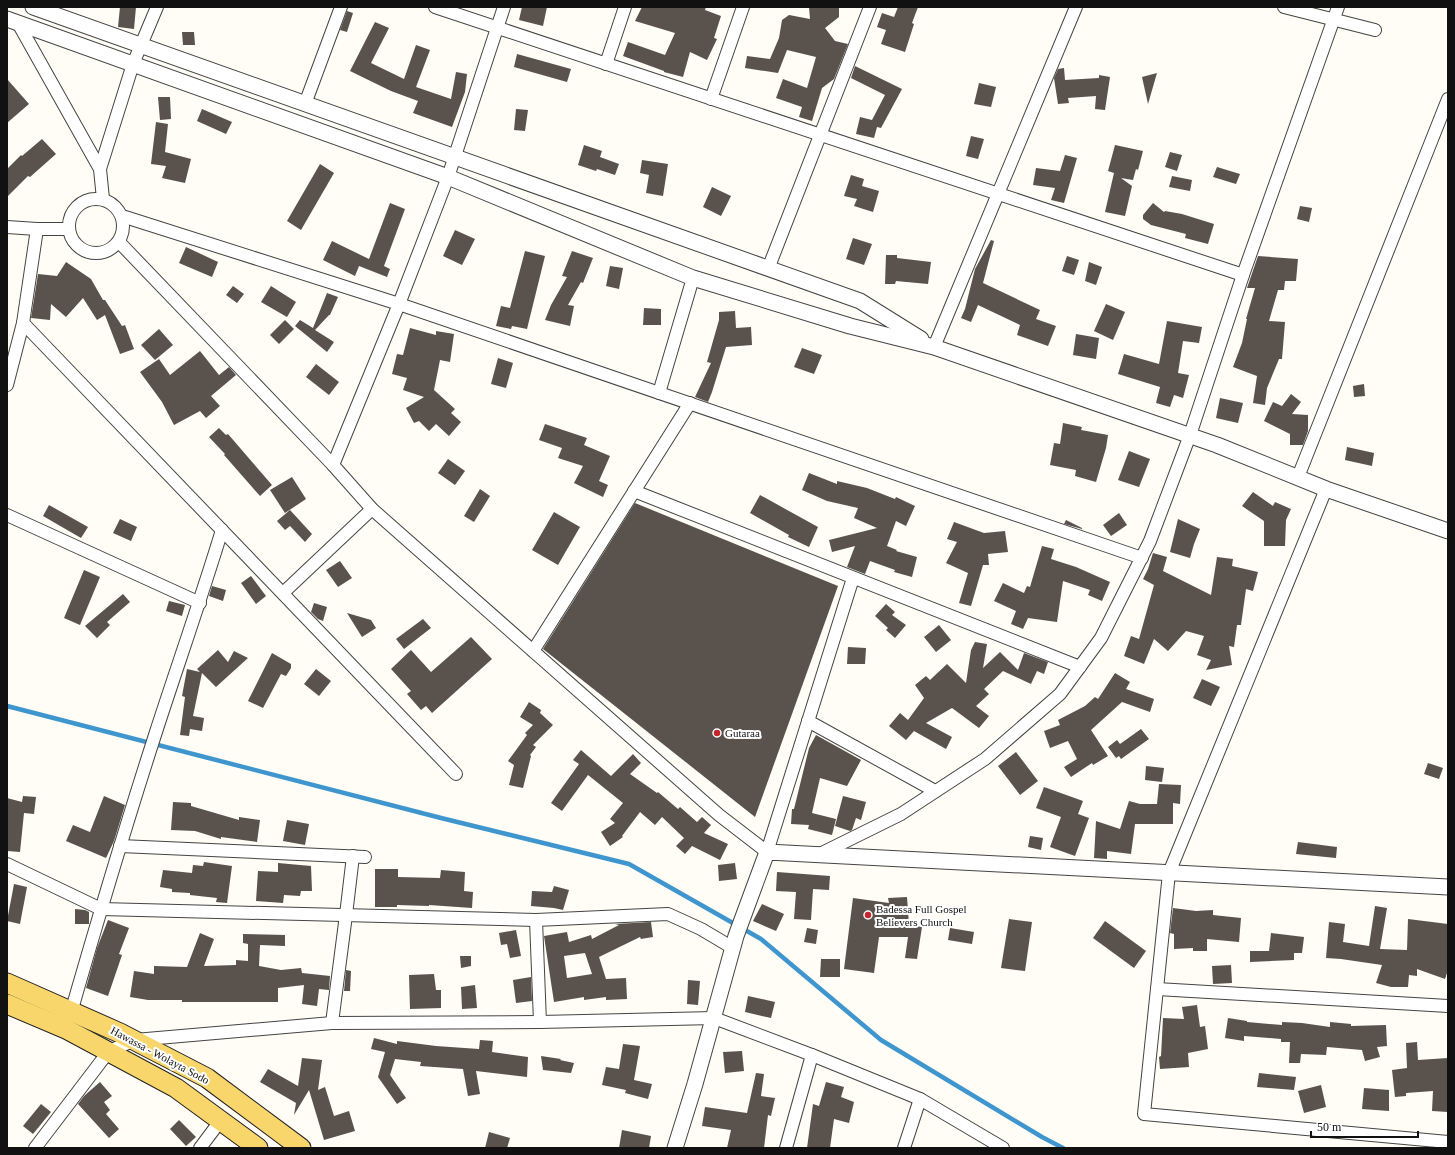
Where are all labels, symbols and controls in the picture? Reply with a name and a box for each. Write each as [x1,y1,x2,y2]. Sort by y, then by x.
place label: Gutaraa [725,727,760,739]
marker: Gutaraa [712,728,722,738]
place label: Badessa Full Gospel Believers Church [876,903,966,928]
marker: Badessa Full Gospel Believers Church [863,910,873,920]
street label: Hawassa - Wolayta Sodo [109,1024,212,1086]
scale bar [1311,1113,1418,1139]
text: 50 m [1317,1120,1342,1134]

